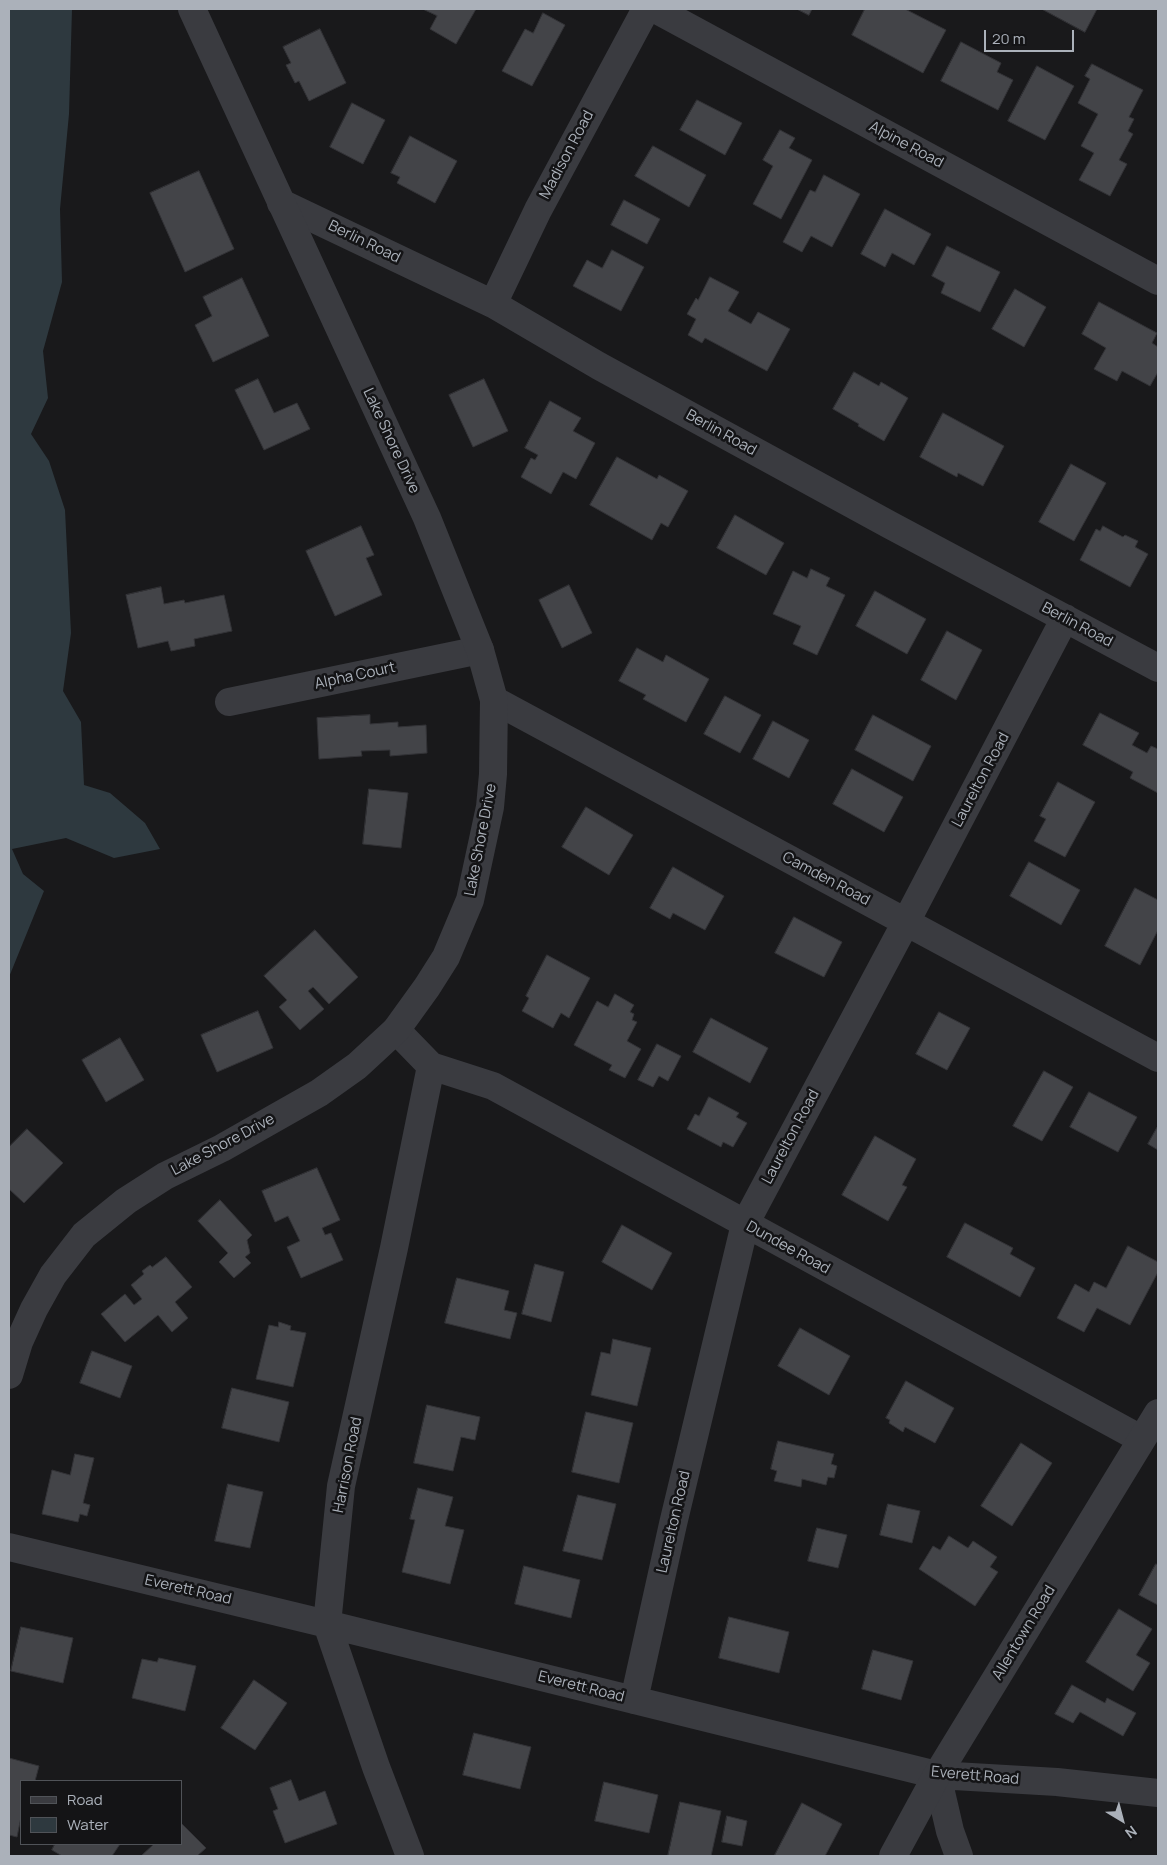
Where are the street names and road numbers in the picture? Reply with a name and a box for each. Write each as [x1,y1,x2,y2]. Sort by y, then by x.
street label: Madison Road [536,108,598,202]
street label: Alpine Road [866,118,946,172]
street label: Berlin Road [325,217,403,267]
street label: Lake Shore Drive [359,385,423,497]
street label: Berlin Road [683,406,759,460]
street label: Berlin Road [1038,599,1116,651]
street label: Alpha Court [313,659,397,693]
street label: Laurelton Road [949,730,1013,830]
street label: Lake Shore Drive [461,782,501,898]
street label: Camden Road [779,848,873,910]
street label: Laurelton Road [759,1087,823,1187]
street label: Lake Shore Drive [168,1110,278,1180]
street label: Dundee Road [743,1218,833,1278]
street label: Harrison Road [330,1416,366,1514]
street label: Laurelton Road [653,1469,695,1575]
street label: Everett Road [143,1571,233,1609]
street label: Allentown Road [989,1582,1059,1684]
street label: Everett Road [536,1668,626,1706]
street label: Everett Road [930,1763,1020,1789]

